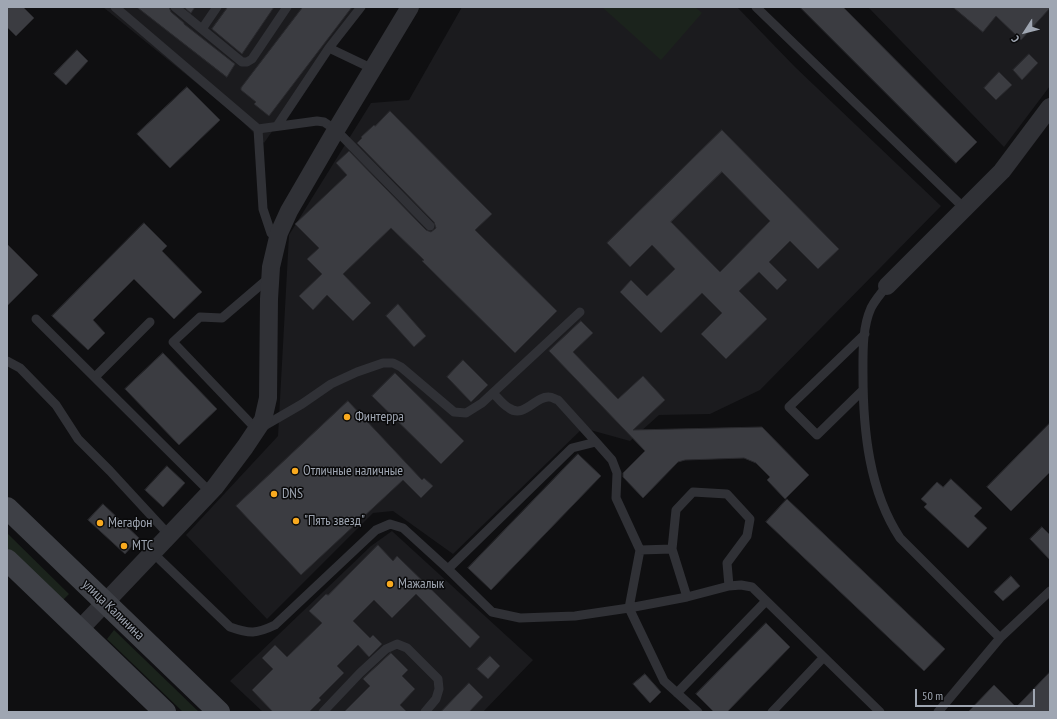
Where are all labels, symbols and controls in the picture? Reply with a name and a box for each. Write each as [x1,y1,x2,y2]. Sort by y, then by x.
north arrow [1005,12,1045,52]
text: С [1008,33,1022,45]
place label: Финтерра [355,409,404,425]
marker: Финтерра [342,412,352,422]
place label: Отличные наличные [303,463,403,479]
marker: Отличные наличные [290,466,300,476]
place label: DNS [282,486,303,502]
marker: DNS [269,489,279,499]
place label: "Пять звезд" [304,513,365,529]
place label: Мегафон [108,515,152,531]
marker: "Пять звезд" [291,516,301,526]
marker: Мегафон [95,518,105,528]
place label: МТС [132,538,153,554]
marker: МТС [119,541,129,551]
street label: улица Калинина [78,576,148,644]
place label: Мажалык [398,576,444,592]
marker: Мажалык [385,579,395,589]
scale bar [917,681,1037,707]
text: 50 m [922,688,943,703]

